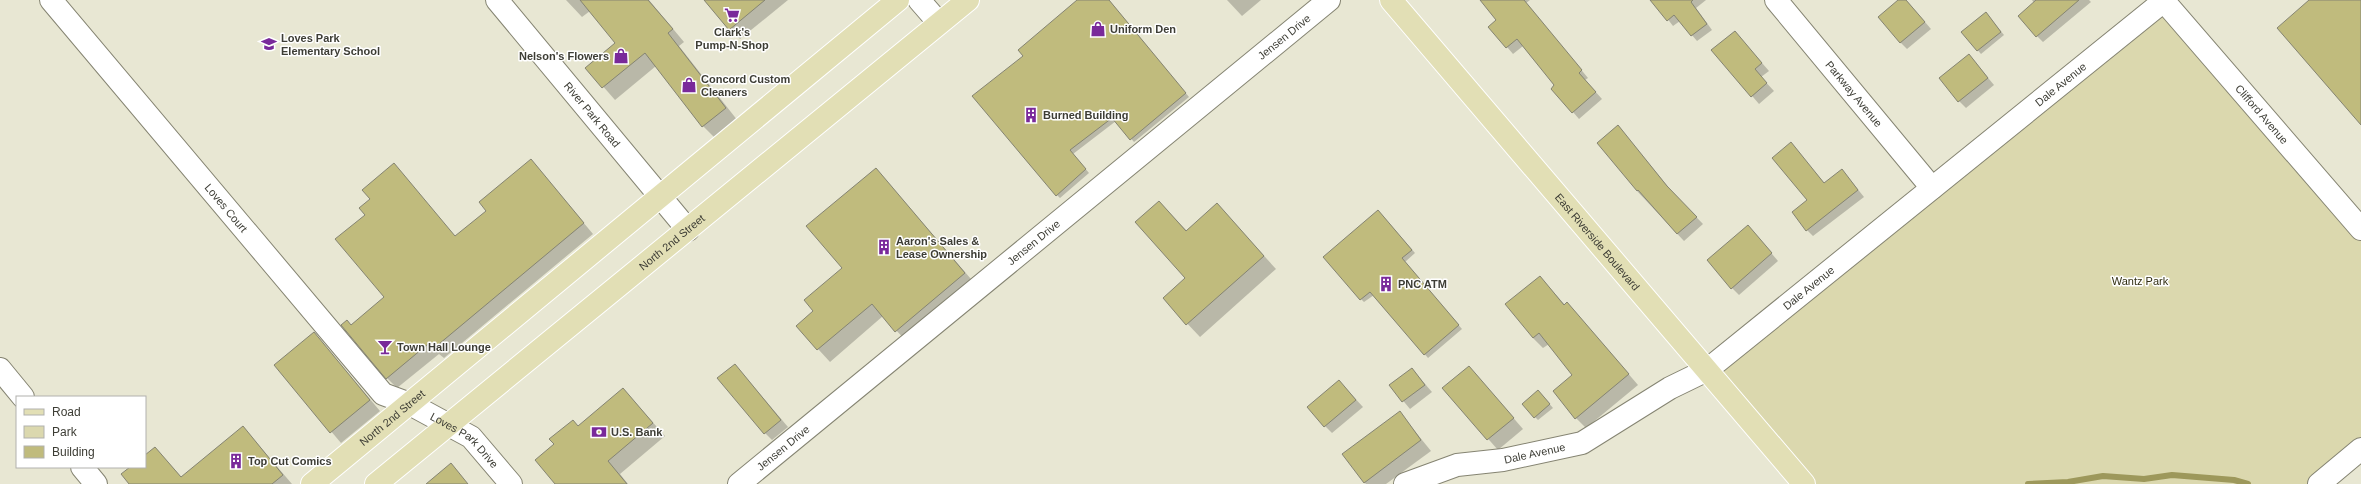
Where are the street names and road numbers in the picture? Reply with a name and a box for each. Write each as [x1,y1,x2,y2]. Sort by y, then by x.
street label: Jensen Drive [1255,12,1313,62]
street label: Parkway Avenue [1823,59,1885,129]
street label: Dale Avenue [2033,60,2089,109]
street label: River Park Road [562,80,623,150]
street label: Clifford Avenue [2233,82,2291,146]
street label: Loves Court [203,181,250,235]
street label: East Riverside Boulevard [1553,191,1642,293]
street label: North 2nd Street [637,212,707,272]
street label: Jensen Drive [1005,217,1062,267]
street label: Dale Avenue [1781,264,1837,312]
street label: North 2nd Street [357,387,427,448]
street label: Loves Park Drive [428,410,501,470]
street label: Jensen Drive [754,423,812,473]
street label: Dale Avenue [1503,441,1566,466]

